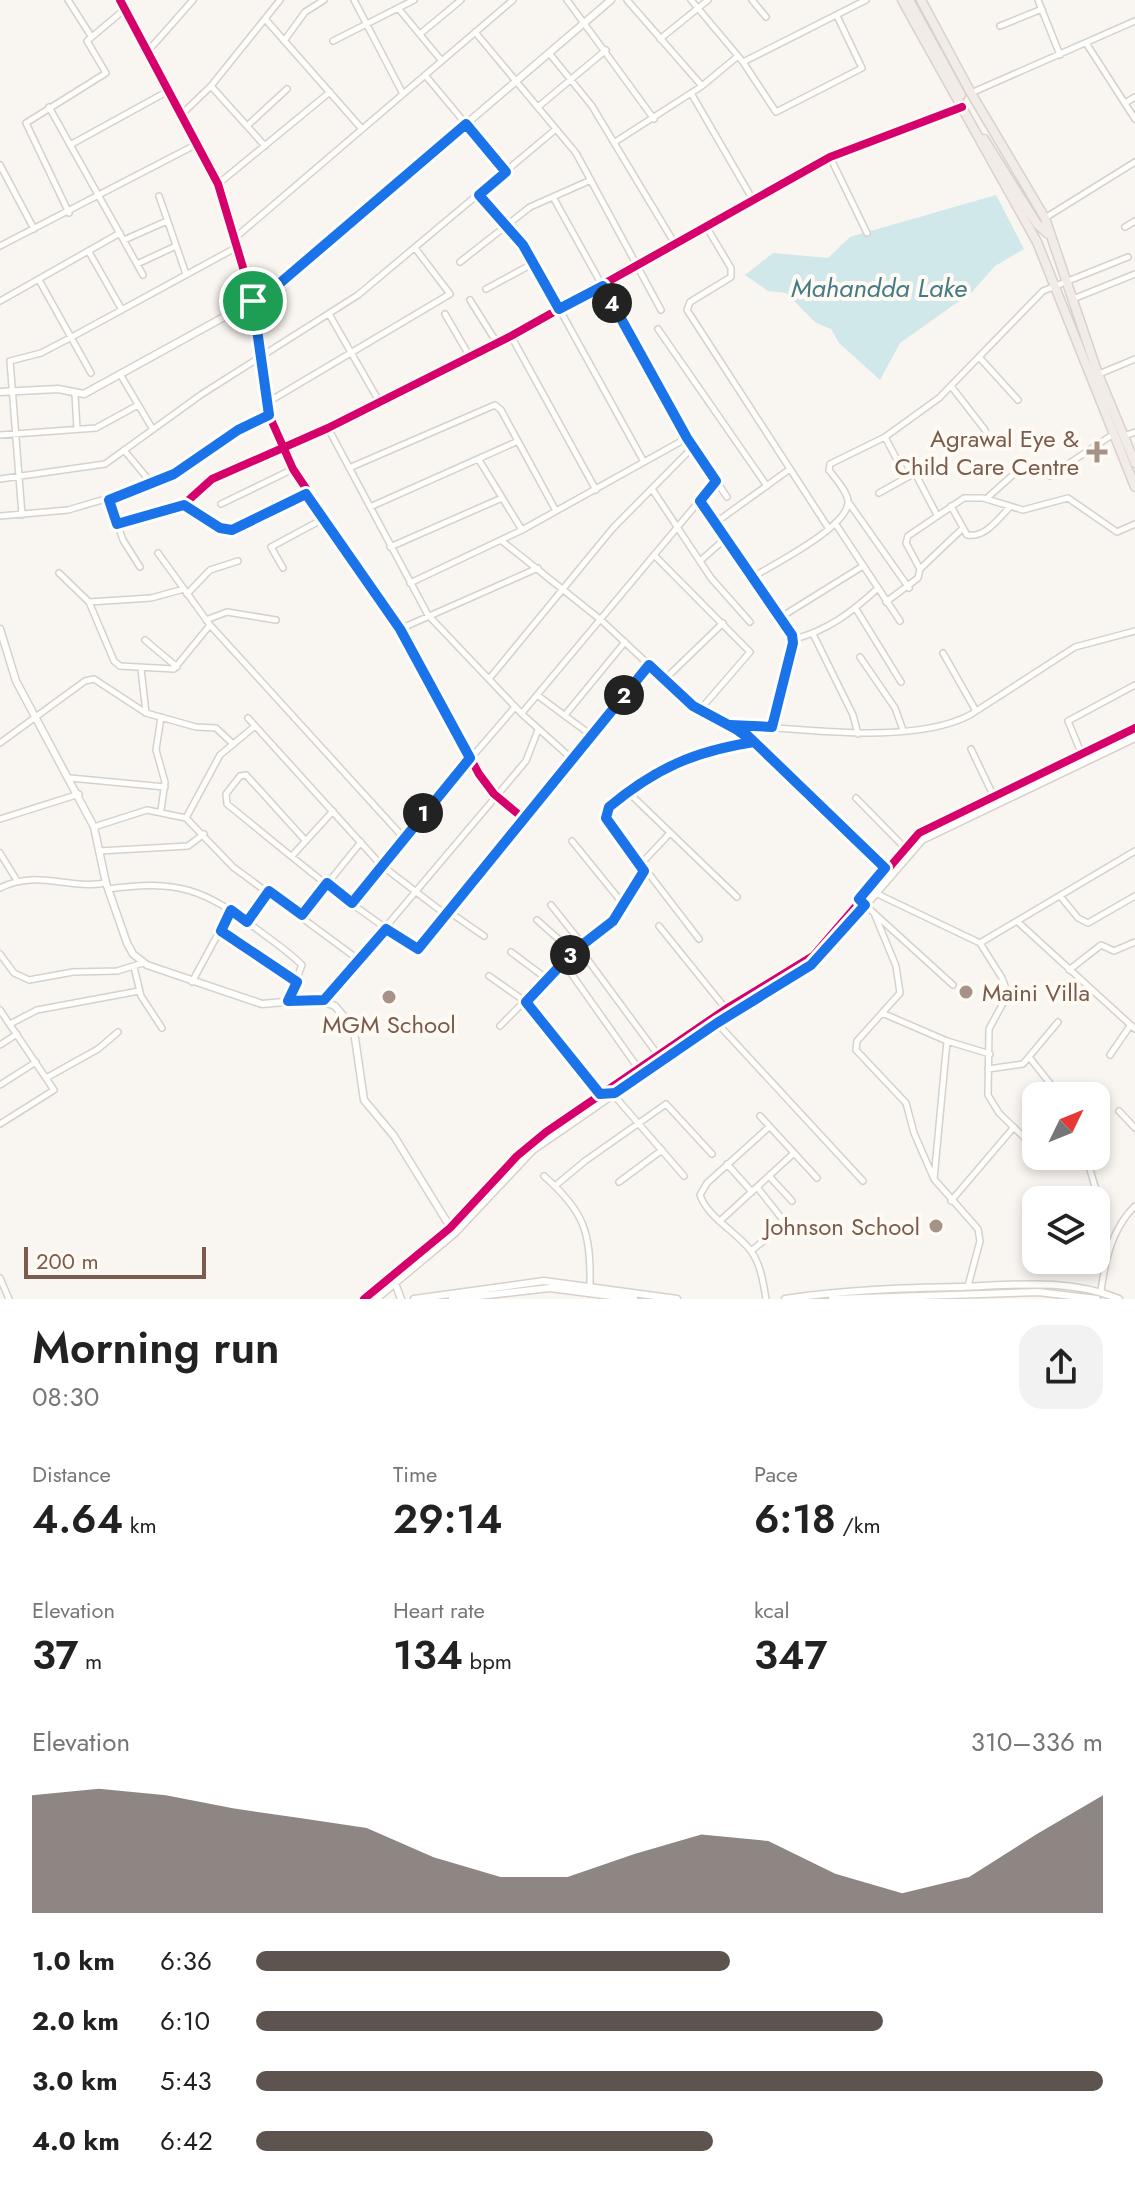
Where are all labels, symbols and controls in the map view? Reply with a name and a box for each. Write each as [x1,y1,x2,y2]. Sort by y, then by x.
pin [219,267,287,335]
water label: Mahandda Lake [791,269,967,307]
icon: arrive [231,279,275,323]
pin: 4 [592,283,632,323]
text: 4 [604,287,620,319]
place label: Agrawal Eye & Child Care Centre [895,421,1079,484]
marker: Agrawal Eye & Child Care Centre [1086,441,1108,463]
pin: 2 [604,675,644,715]
text: 2 [617,679,631,711]
pin: 1 [403,793,443,833]
text: 1 [417,797,429,829]
pin: 3 [550,935,590,975]
text: 3 [563,939,577,971]
place label: Maini Villa [982,975,1090,1010]
marker: Maini Villa [957,983,975,1001]
marker: MGM School [380,988,398,1006]
place label: MGM School [322,1007,456,1042]
north arrow [1022,1082,1110,1170]
map controls [1022,1082,1110,1274]
button: layers [1022,1186,1110,1274]
place label: Johnson School [761,1209,920,1244]
marker: Johnson School [927,1217,945,1235]
scale bar [24,1243,206,1279]
text: 200 m [36,1245,99,1277]
text: Morning run [32,1316,280,1380]
button: share [1019,1325,1103,1409]
text: 08:30 [32,1378,99,1416]
text: Distance [32,1458,111,1490]
text: Time [393,1458,437,1490]
text: Pace [754,1458,798,1490]
text: 4.64 [32,1490,123,1548]
text: 29:14 [393,1490,502,1548]
text: 6:18 [754,1490,836,1548]
text: km [123,1509,157,1541]
text: /km [836,1509,881,1541]
text: Elevation [32,1594,115,1626]
text: Heart rate [393,1594,485,1626]
text: kcal [754,1594,790,1626]
text: 37 [32,1626,78,1684]
text: 134 [393,1626,463,1684]
text: 347 [754,1626,828,1684]
text: m [78,1645,102,1677]
text: bpm [463,1645,512,1677]
text: Elevation [32,1723,130,1761]
text: 310–336 m [971,1723,1103,1761]
text: 1.0 km [32,1942,115,1980]
text: 6:36 [160,1942,212,1980]
text: 2.0 km [32,2002,119,2040]
text: 6:10 [160,2002,210,2040]
text: 3.0 km [32,2062,117,2100]
text: 5:43 [160,2062,212,2100]
text: 4.0 km [32,2122,120,2160]
text: 6:42 [160,2122,213,2160]

